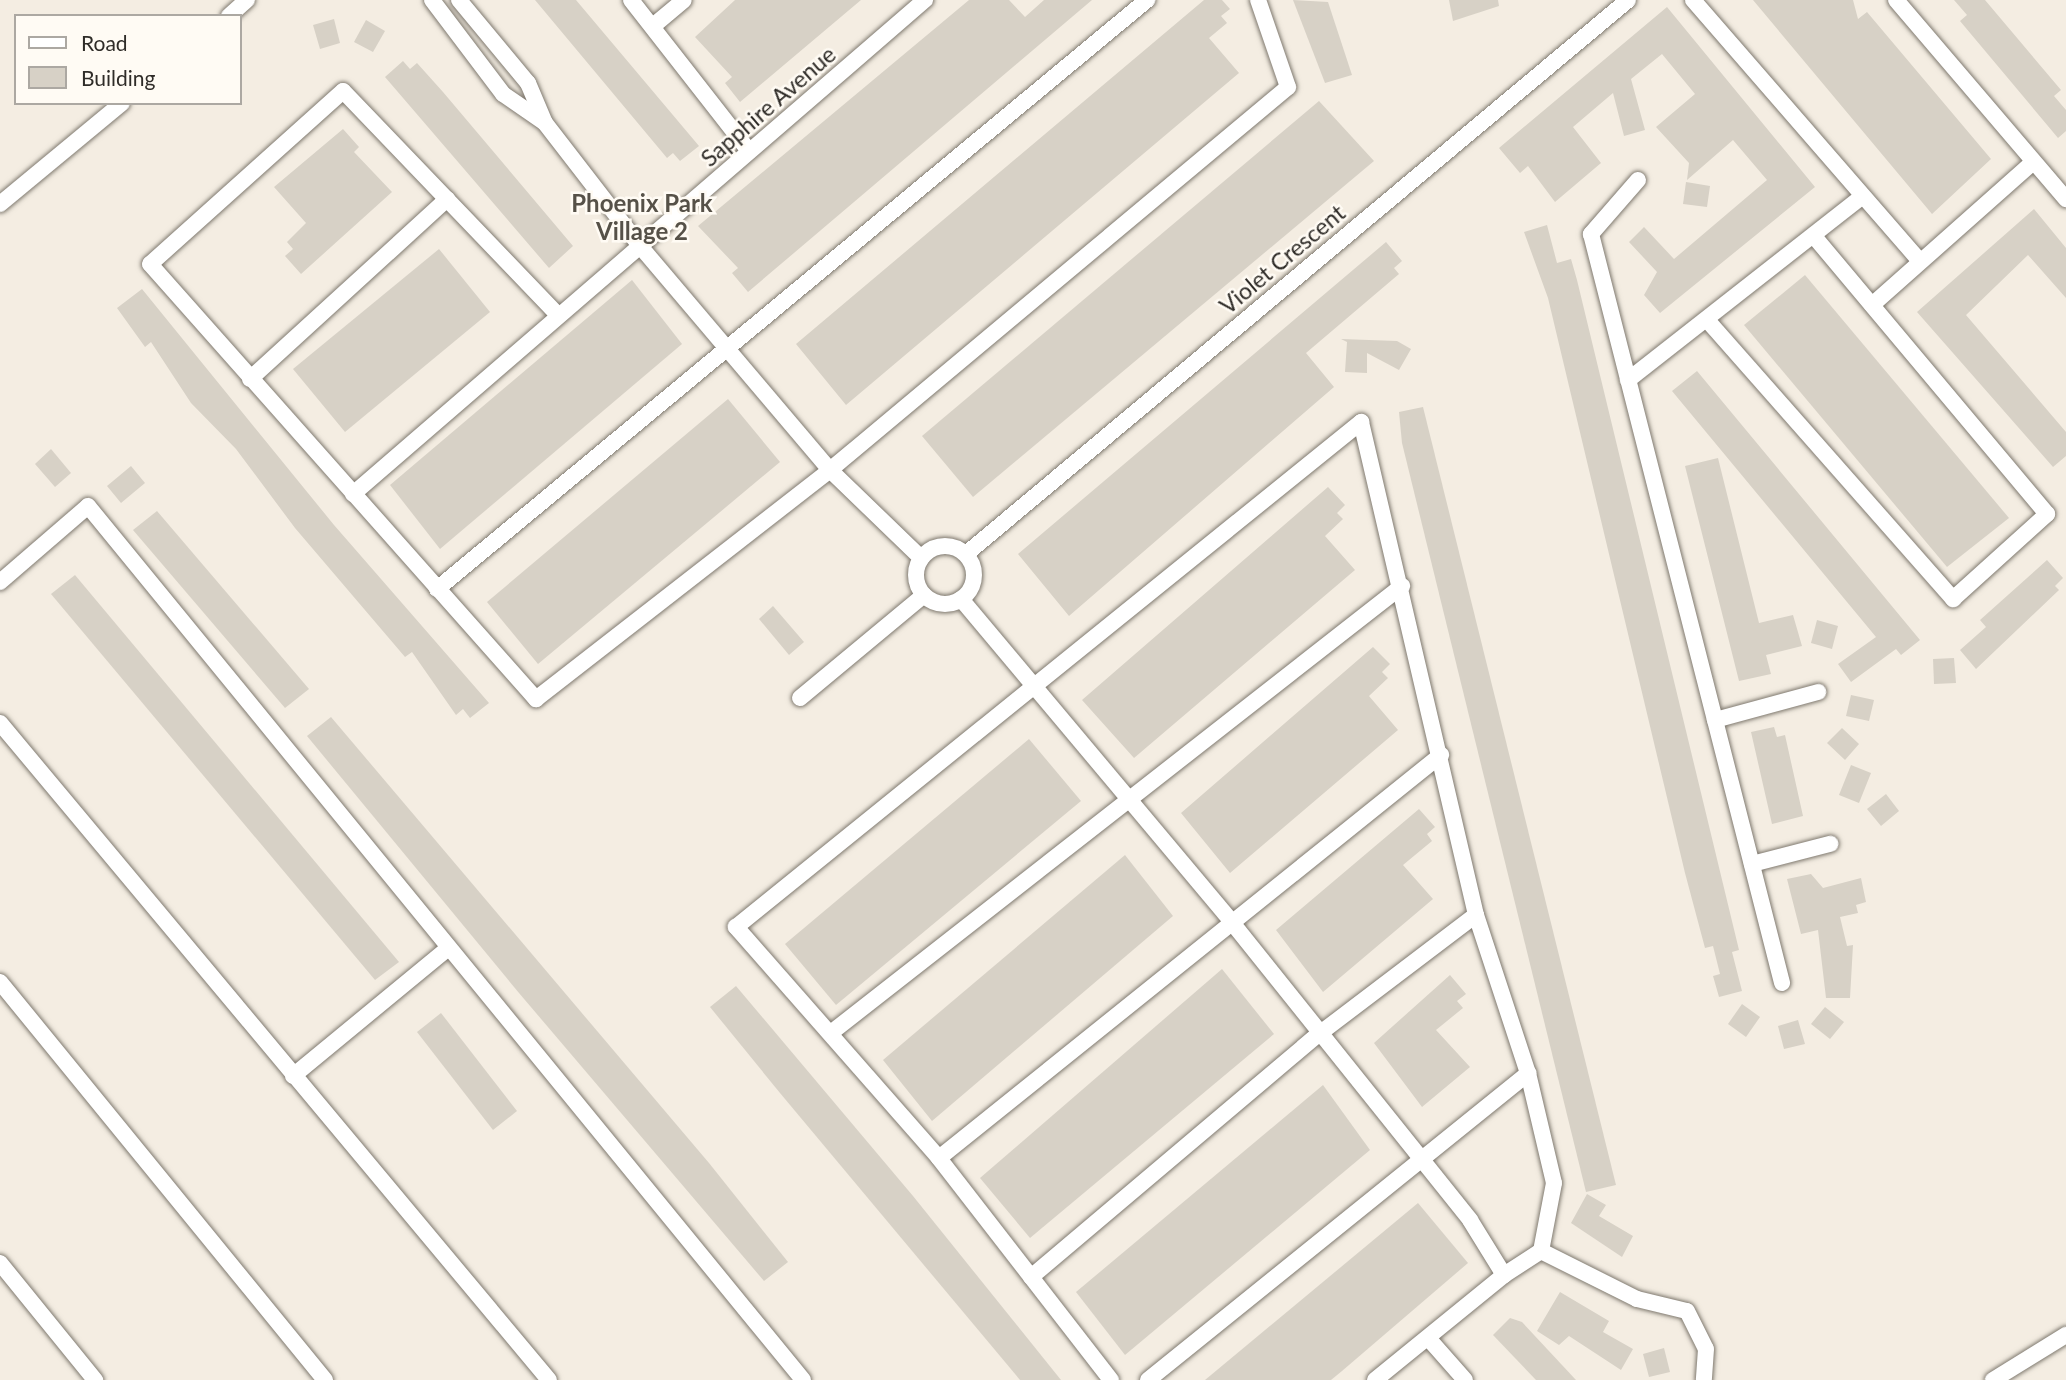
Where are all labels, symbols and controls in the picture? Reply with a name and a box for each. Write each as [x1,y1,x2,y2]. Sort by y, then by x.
legend [14,14,242,105]
text: Road [81,30,128,55]
street label: Sapphire Avenue [695,40,841,172]
text: Building [81,65,156,90]
district label: Phoenix Park Village 2 [571,189,713,245]
street label: Violet Crescent [1214,199,1350,319]

